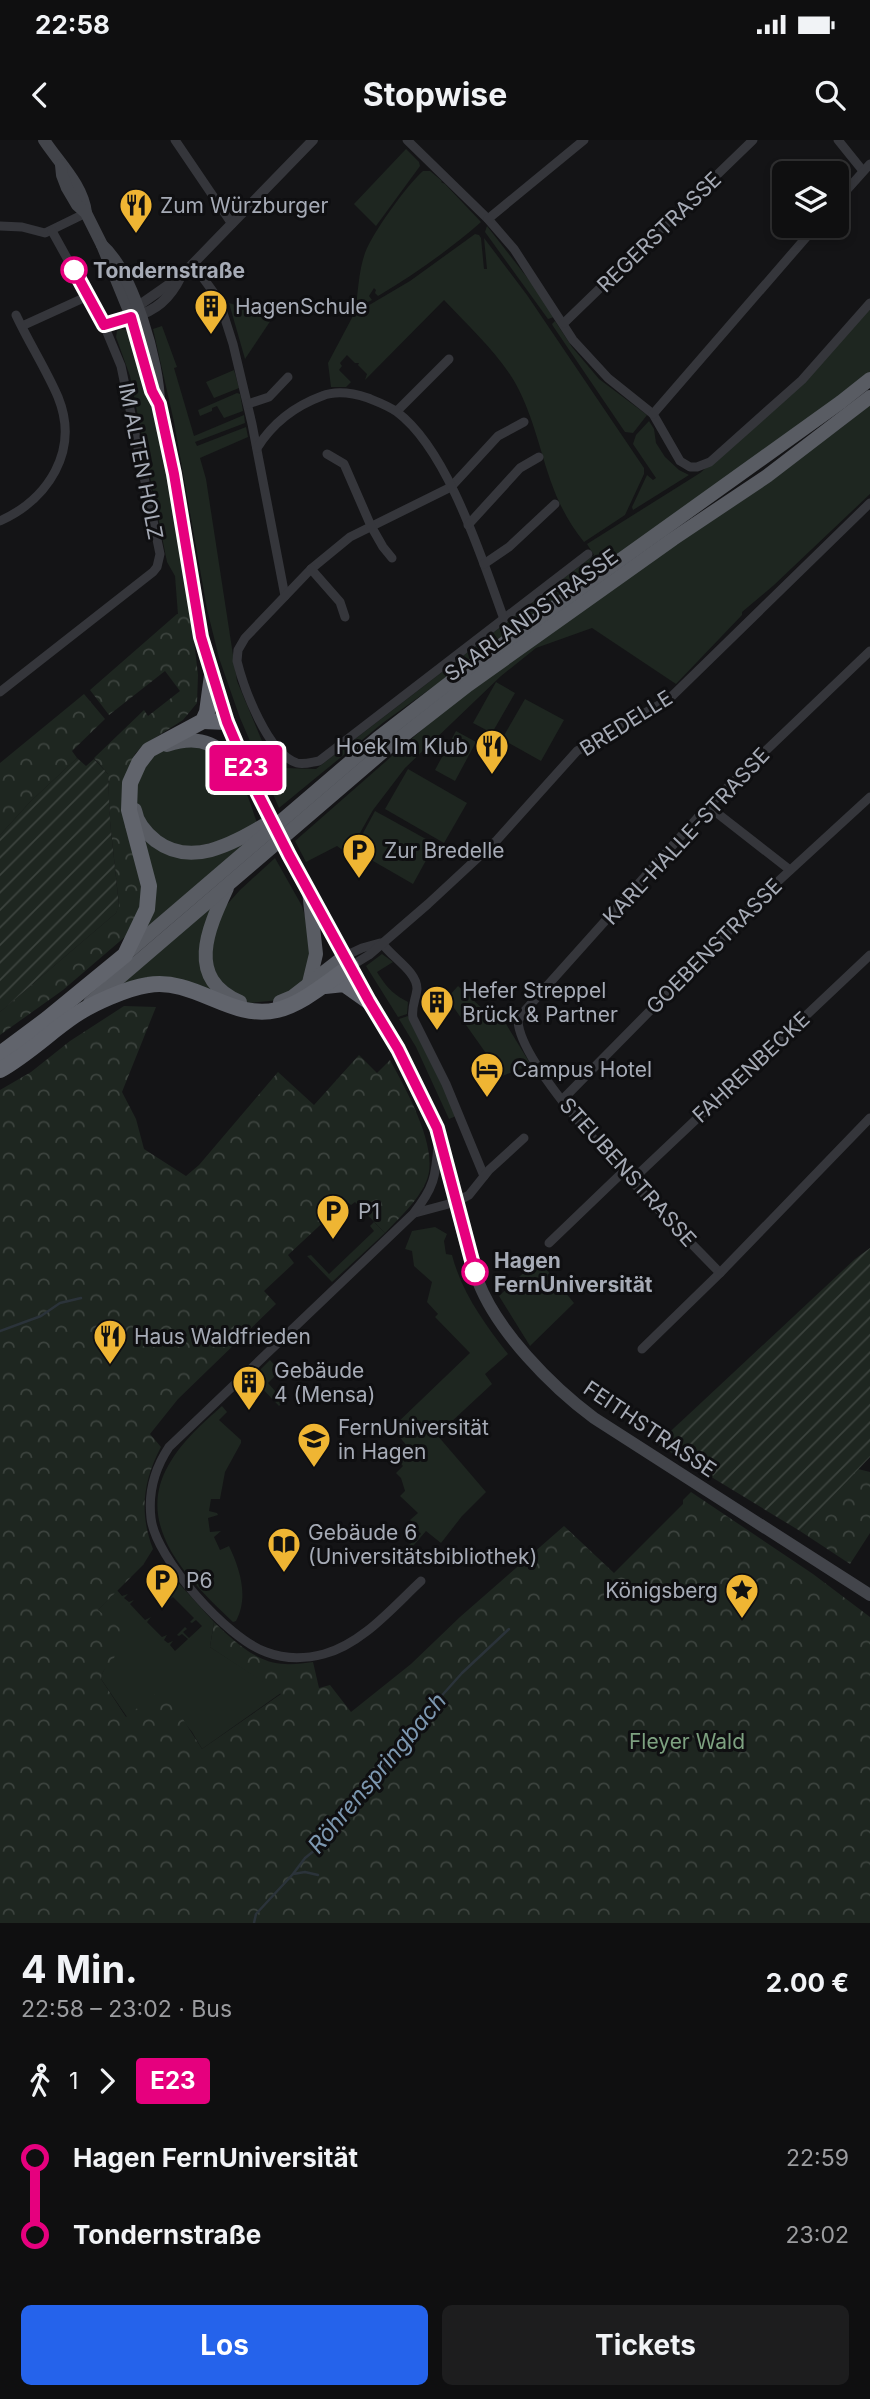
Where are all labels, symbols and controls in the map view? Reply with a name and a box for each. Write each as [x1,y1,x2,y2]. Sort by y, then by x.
text: 22:58 [35,9,110,40]
text: Stopwise [363,75,507,114]
icon: back [21,76,59,114]
icon: search [811,76,849,114]
map controls [772,161,849,238]
button: layers [772,161,849,238]
street label: REGERSTRASSE [592,167,726,297]
restaurant icon: Zum Würzburger [117,186,155,235]
place label: Zum Würzburger [160,193,328,218]
marker: Tondernstraße [61,257,87,283]
place label: Tondernstraße [93,258,245,283]
building icon: HagenSchule [192,287,230,336]
place label: HagenSchule [235,294,368,319]
street label: IM ALTEN HOLZ [114,380,168,542]
street label: SAARLANDSTRASSE [439,544,623,686]
street label: BREDELLE [575,685,677,761]
restaurant icon: Hoek Im Klub [473,727,511,776]
place label: Hoek Im Klub [336,734,468,759]
street label: KARL-HALLE-STRASSE [598,742,774,930]
line badge: E23 [206,745,286,791]
text: E23 [223,753,269,782]
parking icon: Zur Bredelle [340,831,378,880]
place label: Zur Bredelle [384,838,505,863]
street label: GOEBENSTRASSE [641,873,787,1019]
place label: Hefer Streppel Brück & Partner [462,978,618,1027]
building icon: Hefer Streppel Brück & Partner [418,983,456,1032]
street label: FAHRENBECKE [687,1006,815,1128]
hotel icon: Campus Hotel [468,1050,506,1099]
place label: Campus Hotel [512,1057,652,1082]
street label: STEUBENSTRASSE [554,1092,702,1252]
parking icon: P1 [314,1192,352,1241]
place label: P1 [358,1199,380,1224]
place label: Hagen FernUniversität [494,1248,653,1297]
marker: Hagen FernUniversität [462,1259,488,1285]
restaurant icon: Haus Waldfrieden [91,1317,129,1366]
place label: Haus Waldfrieden [134,1324,311,1349]
place label: Gebäude 4 (Mensa) [274,1358,375,1407]
building icon: Gebäude 4 (Mensa) [230,1363,268,1412]
street label: FEITHSTRASSE [579,1375,721,1483]
place label: FernUniversität in Hagen [338,1415,489,1464]
school or university icon: FernUniversität in Hagen [295,1420,333,1469]
place label: Gebäude 6 (Universitätsbibliothek) [308,1520,537,1569]
library icon: Gebäude 6 (Universitätsbibliothek) [265,1525,303,1574]
parking icon: P6 [143,1561,181,1610]
place label: P6 [186,1568,212,1593]
place icon: Königsberg [723,1571,761,1620]
place label: Königsberg [605,1578,718,1603]
water label: Röhrenspringbach [302,1687,452,1859]
park label: Fleyer Wald [629,1729,745,1754]
text: 4 Min. [21,1946,138,1992]
text: 2.00 € [766,1967,849,1998]
text: 22:58 – 23:02 · Bus [21,1995,232,2023]
icon: walk [21,2062,59,2100]
icon: forward [88,2062,126,2100]
text: E23 [150,2066,196,2095]
text: 1 [69,2067,78,2095]
text: Hagen FernUniversität [73,2142,358,2173]
text: 22:59 [786,2144,849,2172]
text: Tondernstraße [73,2219,261,2250]
text: 23:02 [786,2221,849,2249]
button: Los [21,2305,428,2385]
button: Tickets [442,2305,849,2385]

